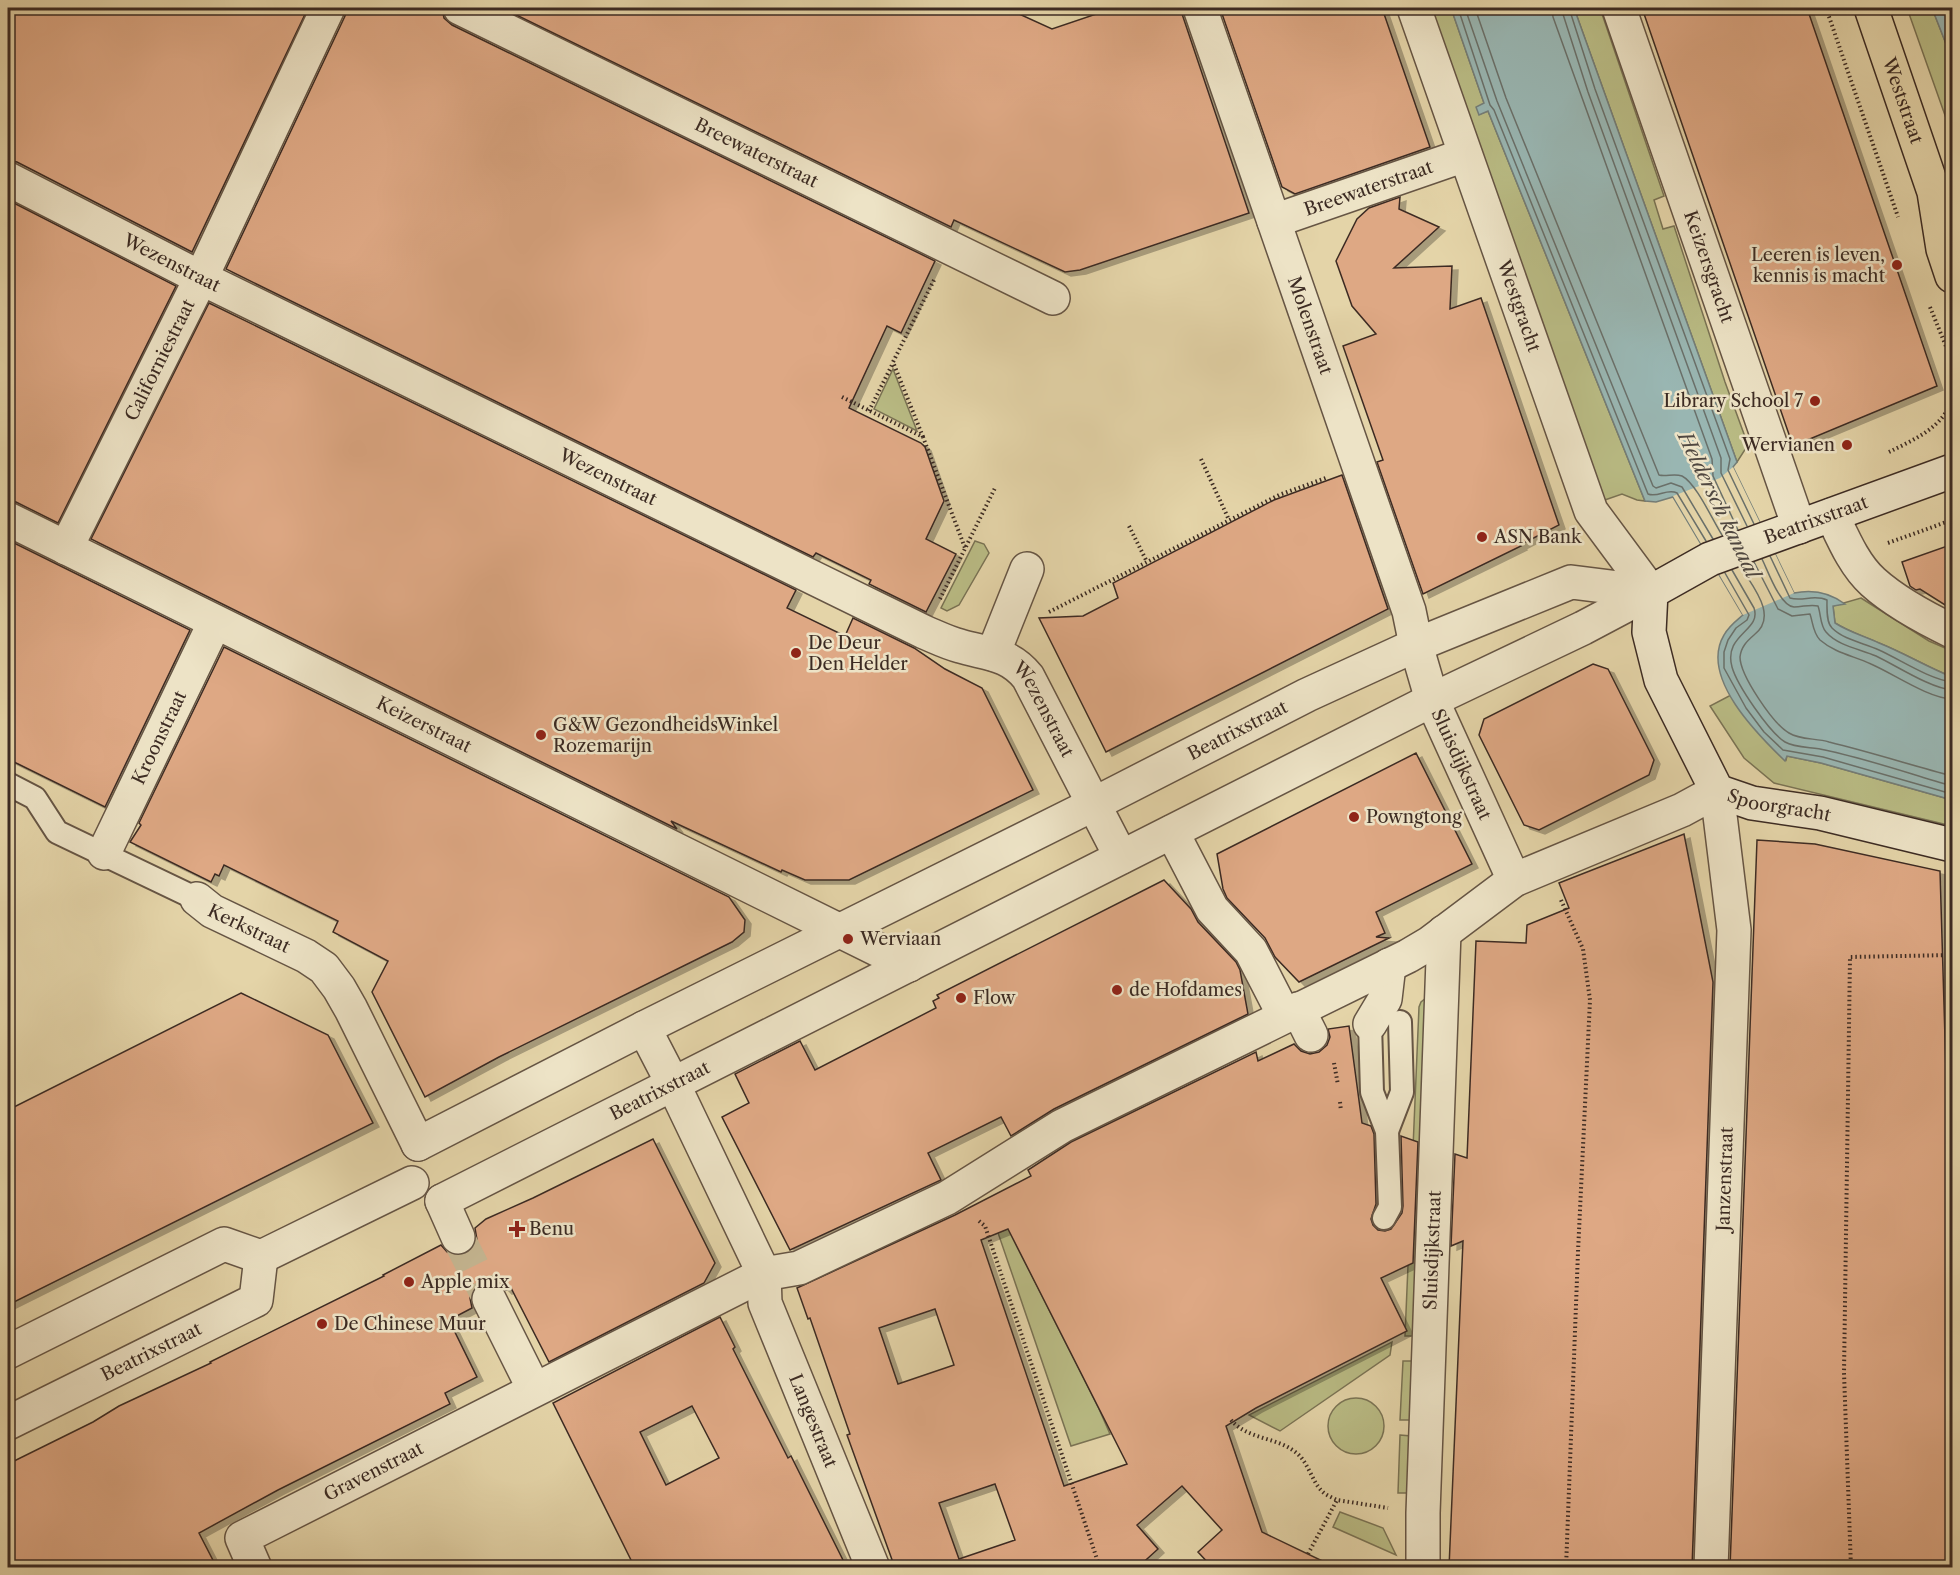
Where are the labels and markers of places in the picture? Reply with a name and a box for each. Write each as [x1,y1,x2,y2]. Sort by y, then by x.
place label: Leeren is leven, kennis is macht [1751,244,1886,287]
marker: Leeren is leven, kennis is macht [1890,258,1904,272]
place label: Library School 7 [1663,390,1803,412]
marker: Library School 7 [1808,394,1822,408]
place label: Wervianen [1741,434,1835,456]
marker: Wervianen [1840,438,1854,452]
place label: ASN Bank [1493,526,1583,548]
marker: ASN Bank [1475,530,1489,544]
place label: De Deur Den Helder [808,632,908,675]
marker: De Deur Den Helder [789,646,803,660]
place label: G&W GezondheidsWinkel Rozemarijn [553,714,778,757]
marker: G&W GezondheidsWinkel Rozemarijn [534,728,548,742]
place label: Powngtong [1366,806,1462,828]
marker: Powngtong [1347,810,1361,824]
place label: Werviaan [859,928,941,950]
marker: Werviaan [841,932,855,946]
place label: de Hofdames [1129,979,1242,1001]
marker: de Hofdames [1110,983,1124,997]
place label: Flow [973,987,1017,1009]
marker: Flow [954,991,968,1005]
place label: Benu [529,1218,574,1240]
marker: Benu [510,1222,524,1236]
place label: Apple mix [420,1271,510,1293]
marker: Apple mix [402,1275,416,1289]
place label: De Chinese Muur [334,1313,486,1335]
marker: De Chinese Muur [315,1317,329,1331]

